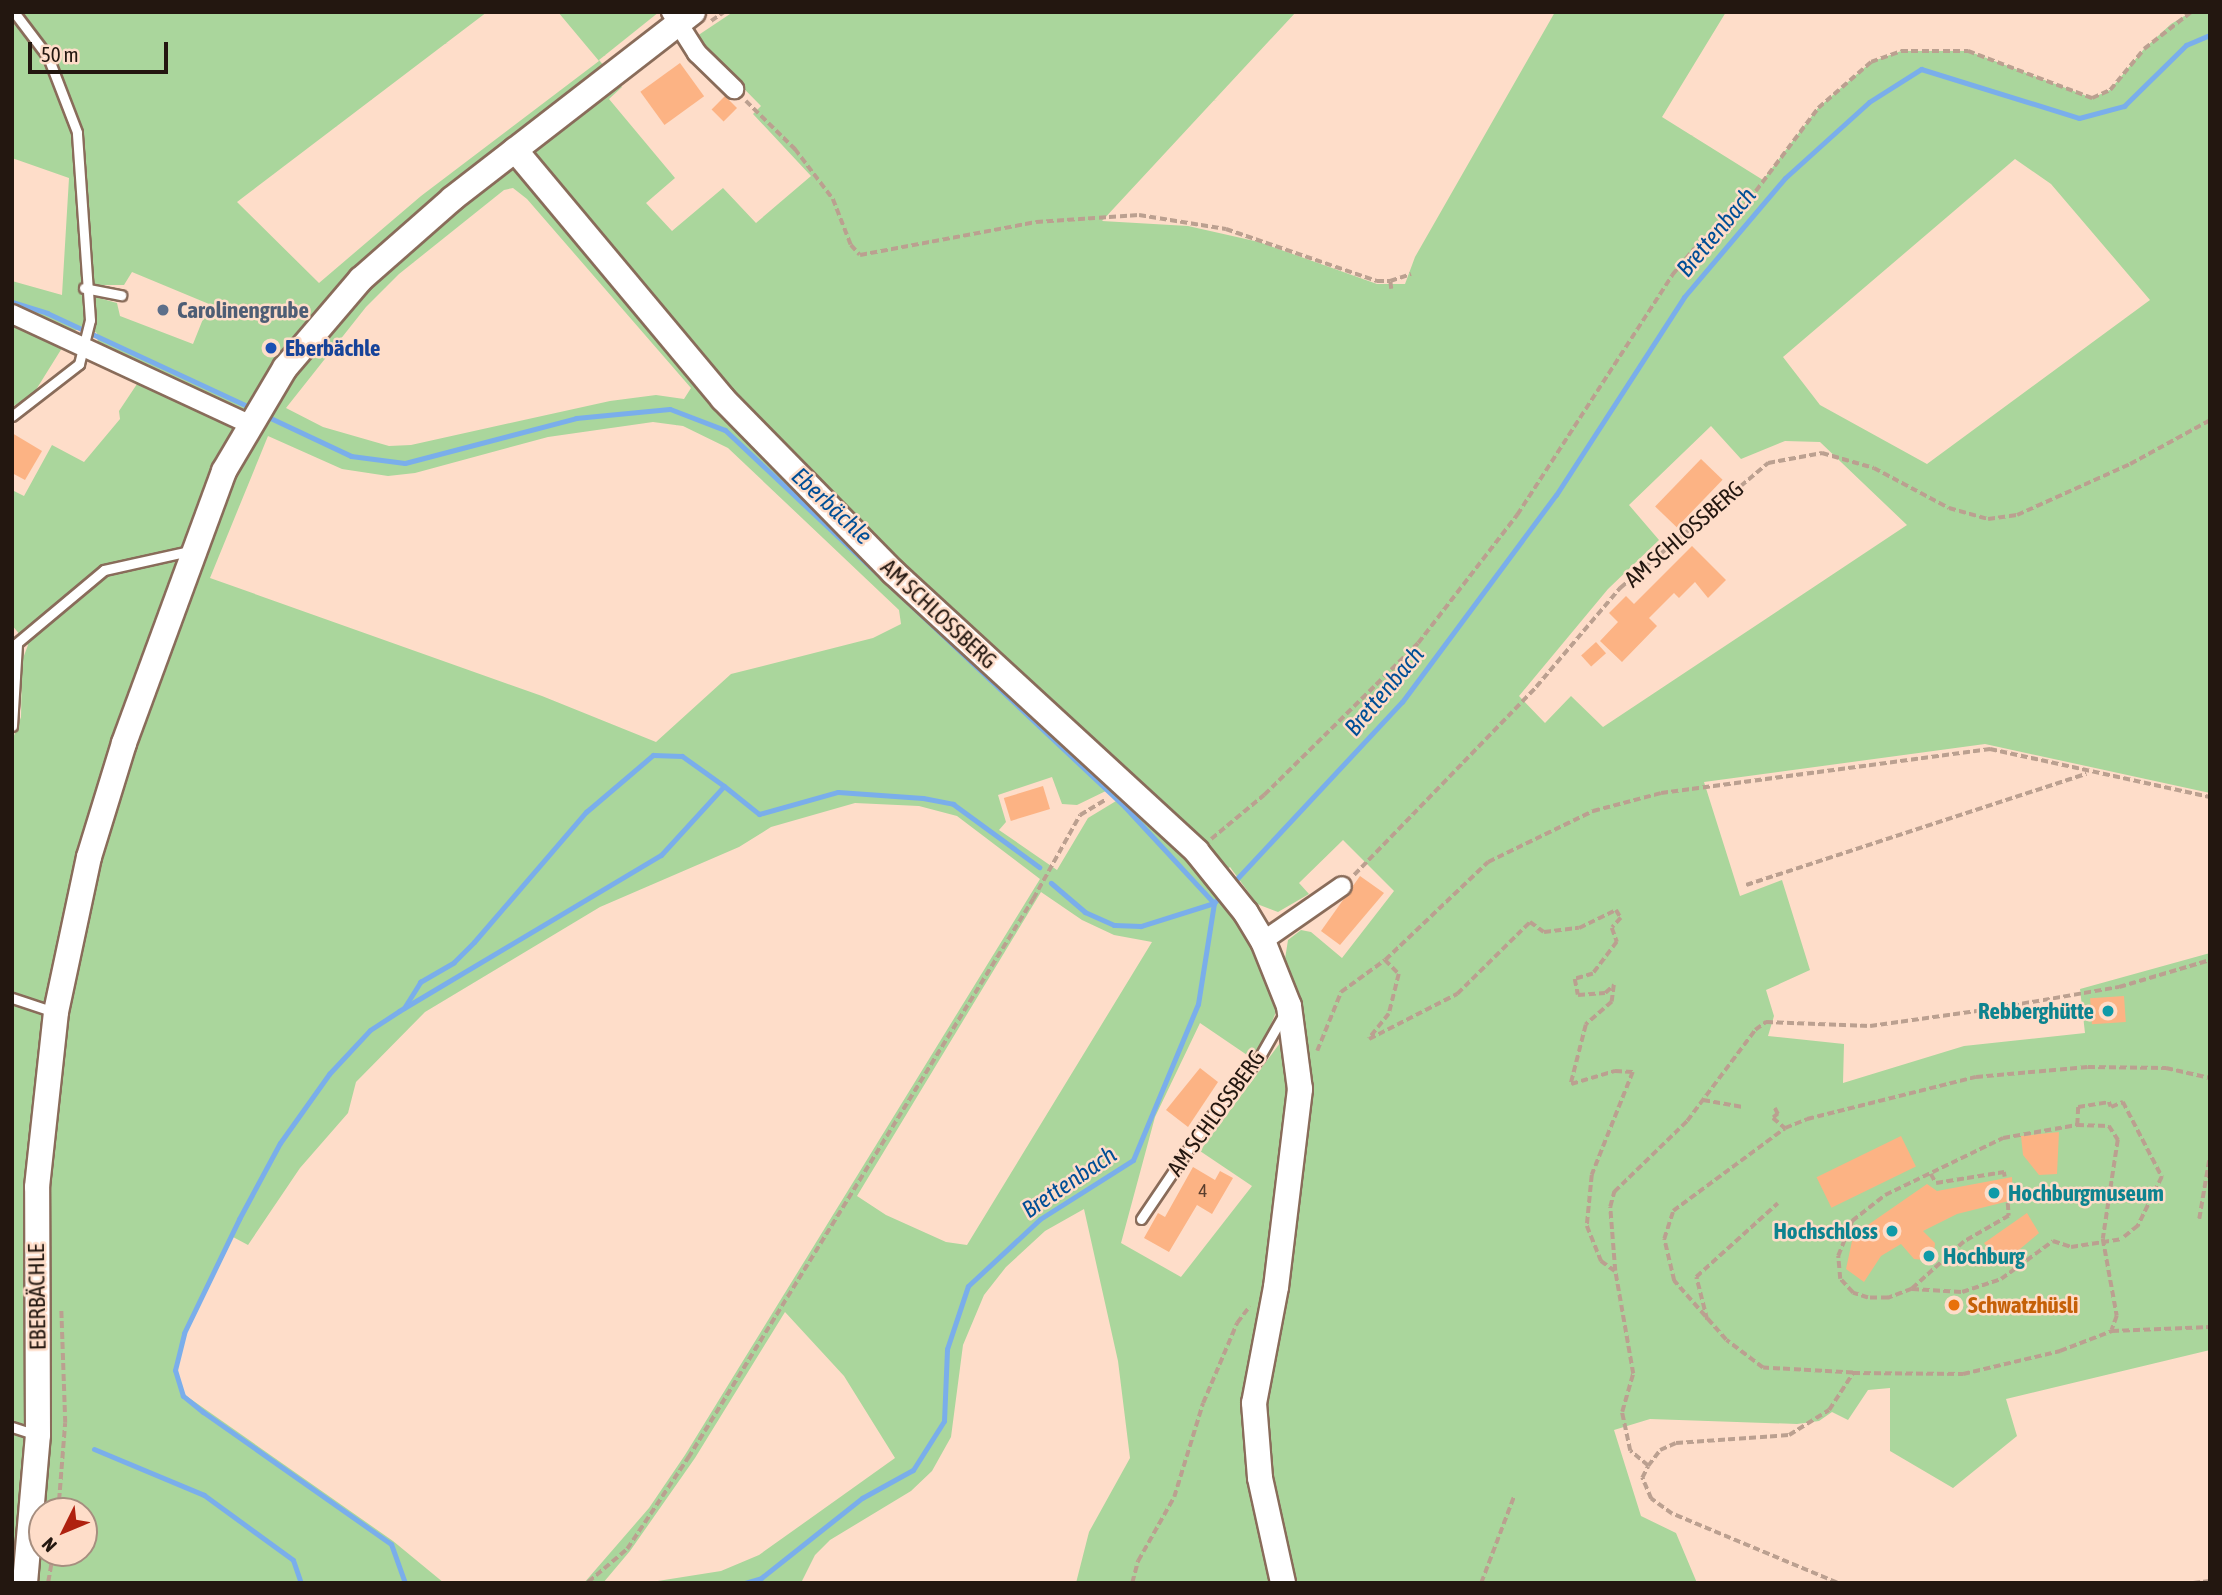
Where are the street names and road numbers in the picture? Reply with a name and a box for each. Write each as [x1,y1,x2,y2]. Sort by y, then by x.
street label: AM SCHLOSSBERG [1619,475,1749,593]
street label: AM SCHLOSSBERG [875,553,1003,675]
street label: AM SCHLOSSBERG [1161,1045,1271,1181]
street label: EBERBÄCHLE [22,1243,52,1351]

